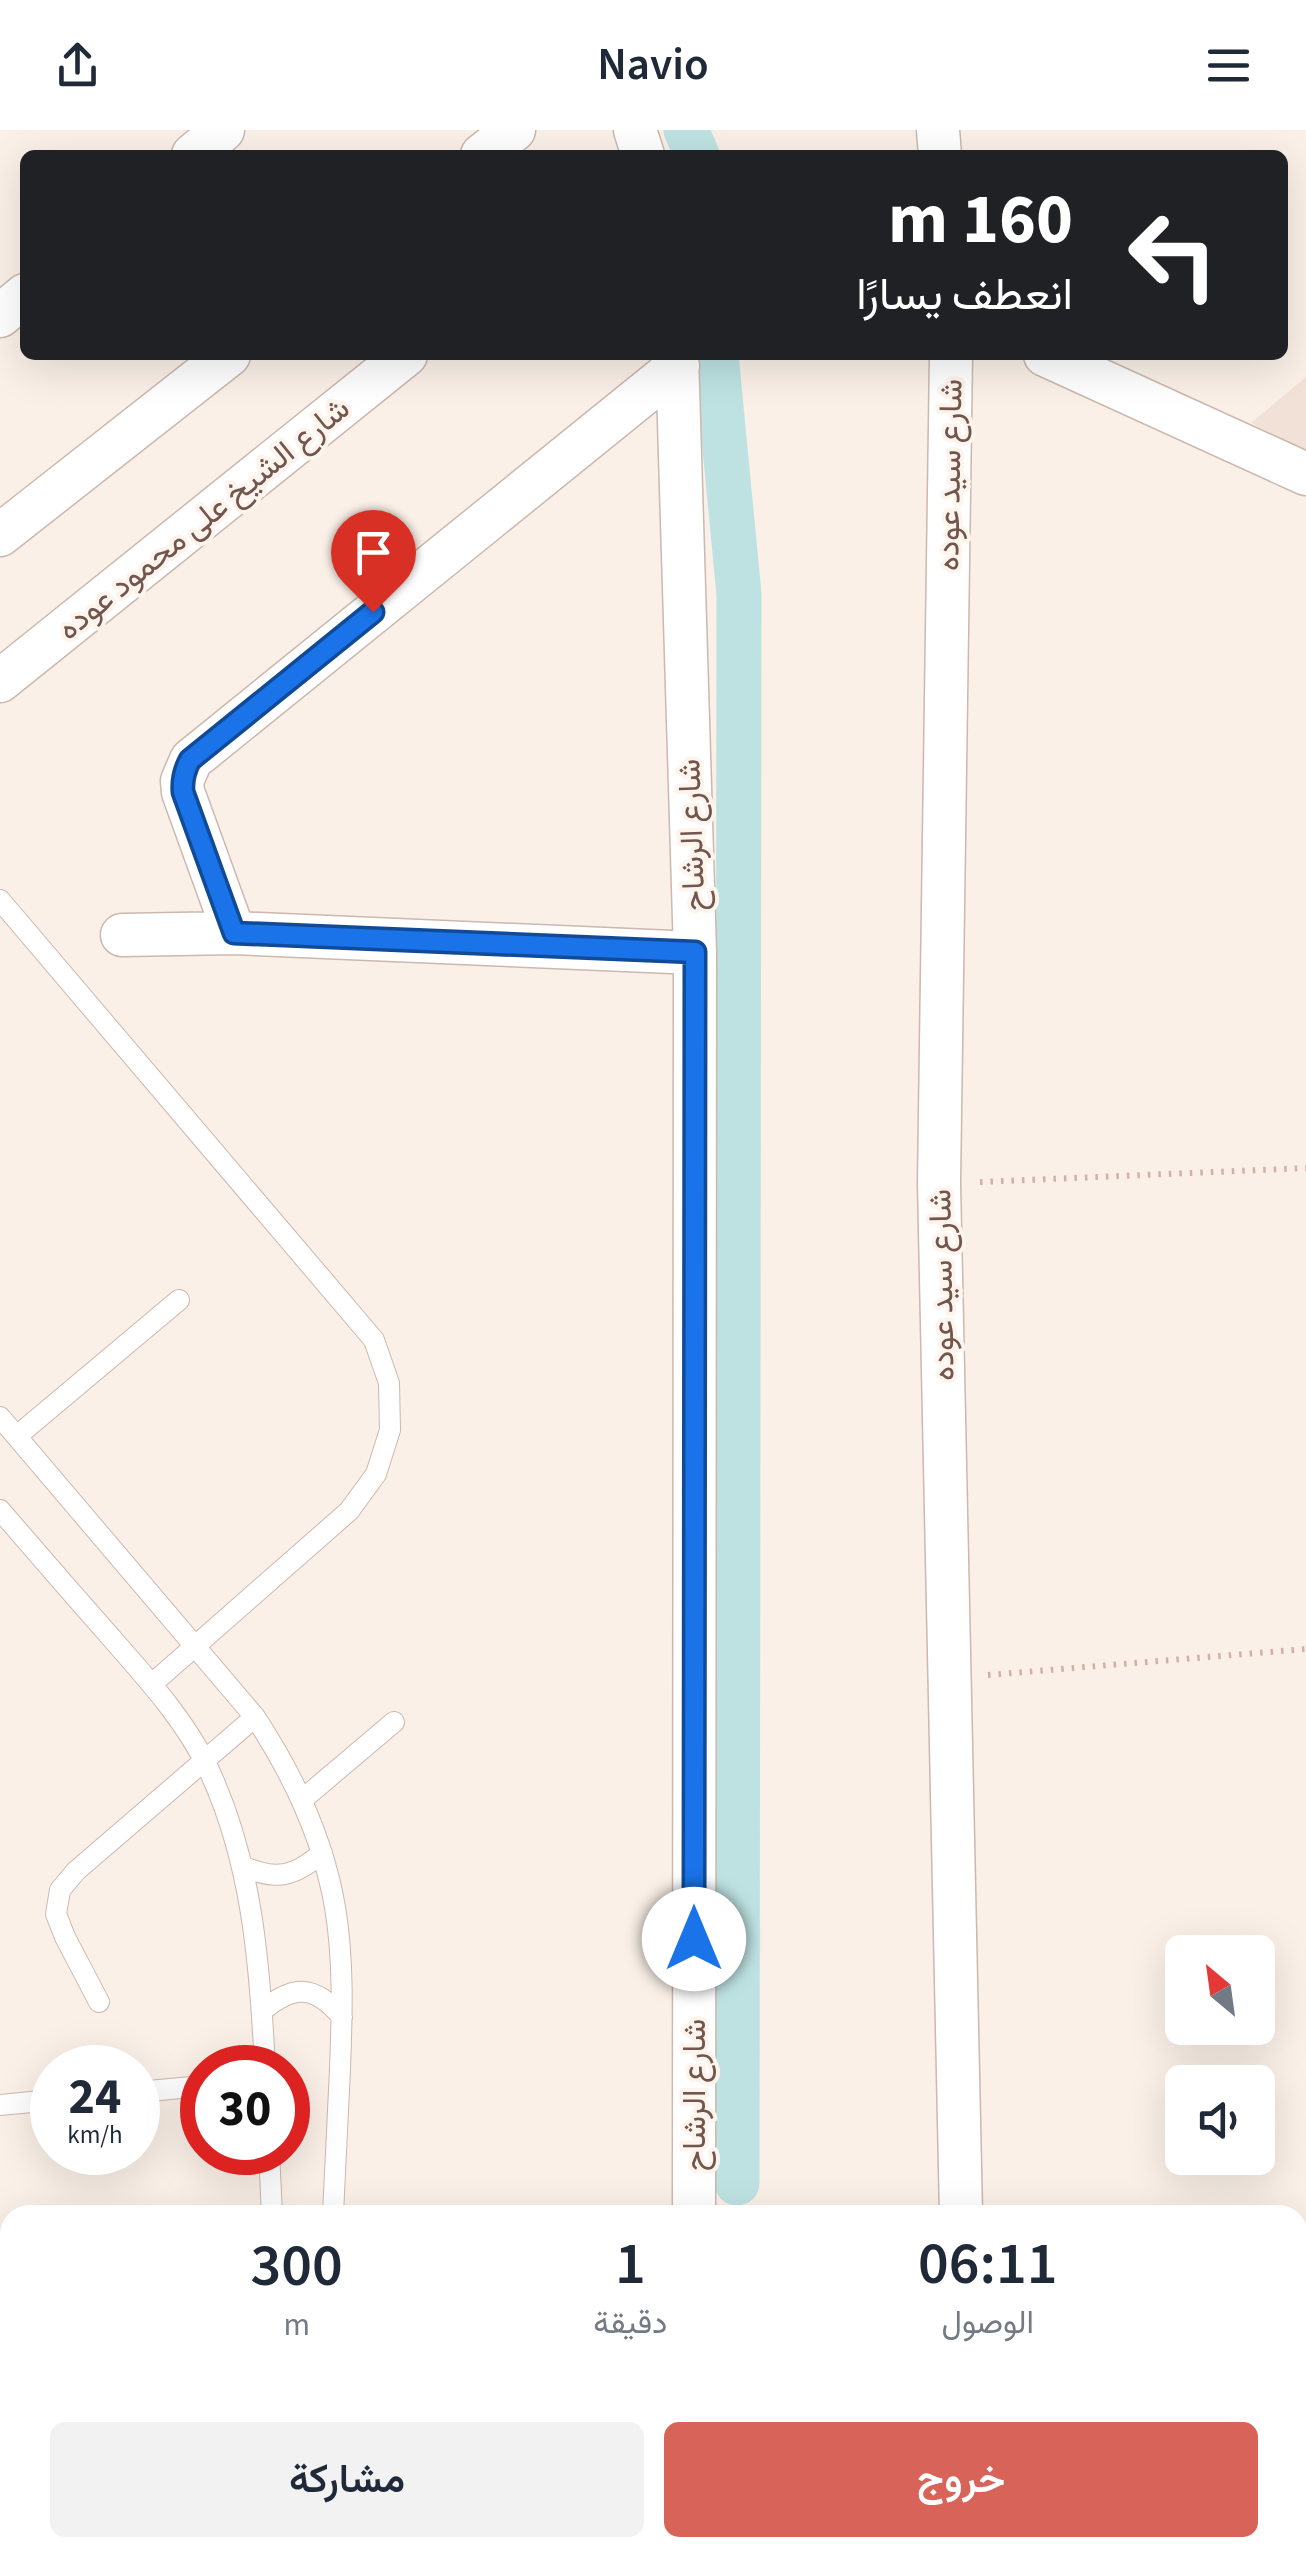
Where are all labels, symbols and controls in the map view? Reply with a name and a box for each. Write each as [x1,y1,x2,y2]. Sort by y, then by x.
text: Navio [597,33,709,97]
icon: share [50,38,105,93]
icon: menu [1201,38,1256,93]
text: 160 m [888,170,1073,270]
icon: left [1108,190,1238,320]
text: انعطف يسارًا [856,263,1073,327]
street label: شارع سيد عوده [925,379,975,571]
street label: شارع الشيخ على محمود عوده [48,386,360,651]
pin [331,510,416,613]
icon: arrive [346,525,401,580]
street label: شارع الرشاح [666,758,718,912]
street label: شارع سيد عوده [917,1189,967,1381]
position arrow [642,1887,746,1991]
north arrow [1165,1935,1275,2045]
map controls [1165,1935,1275,2175]
street label: شارع الرشاح [672,2019,718,2171]
speed limit sign: 30 [180,2045,310,2175]
text: 24 [69,2062,121,2133]
button: sound [1165,2065,1275,2175]
text: km/h [67,2117,123,2153]
text: 1 [615,2222,646,2307]
text: 06:11 [918,2222,1058,2307]
text: 300 [251,2224,343,2309]
text: دقيقة [593,2300,667,2346]
text: الوصول [942,2300,1034,2346]
text: m [283,2302,310,2348]
button: مشاركة [50,2422,644,2537]
button: خروج [664,2422,1258,2537]

